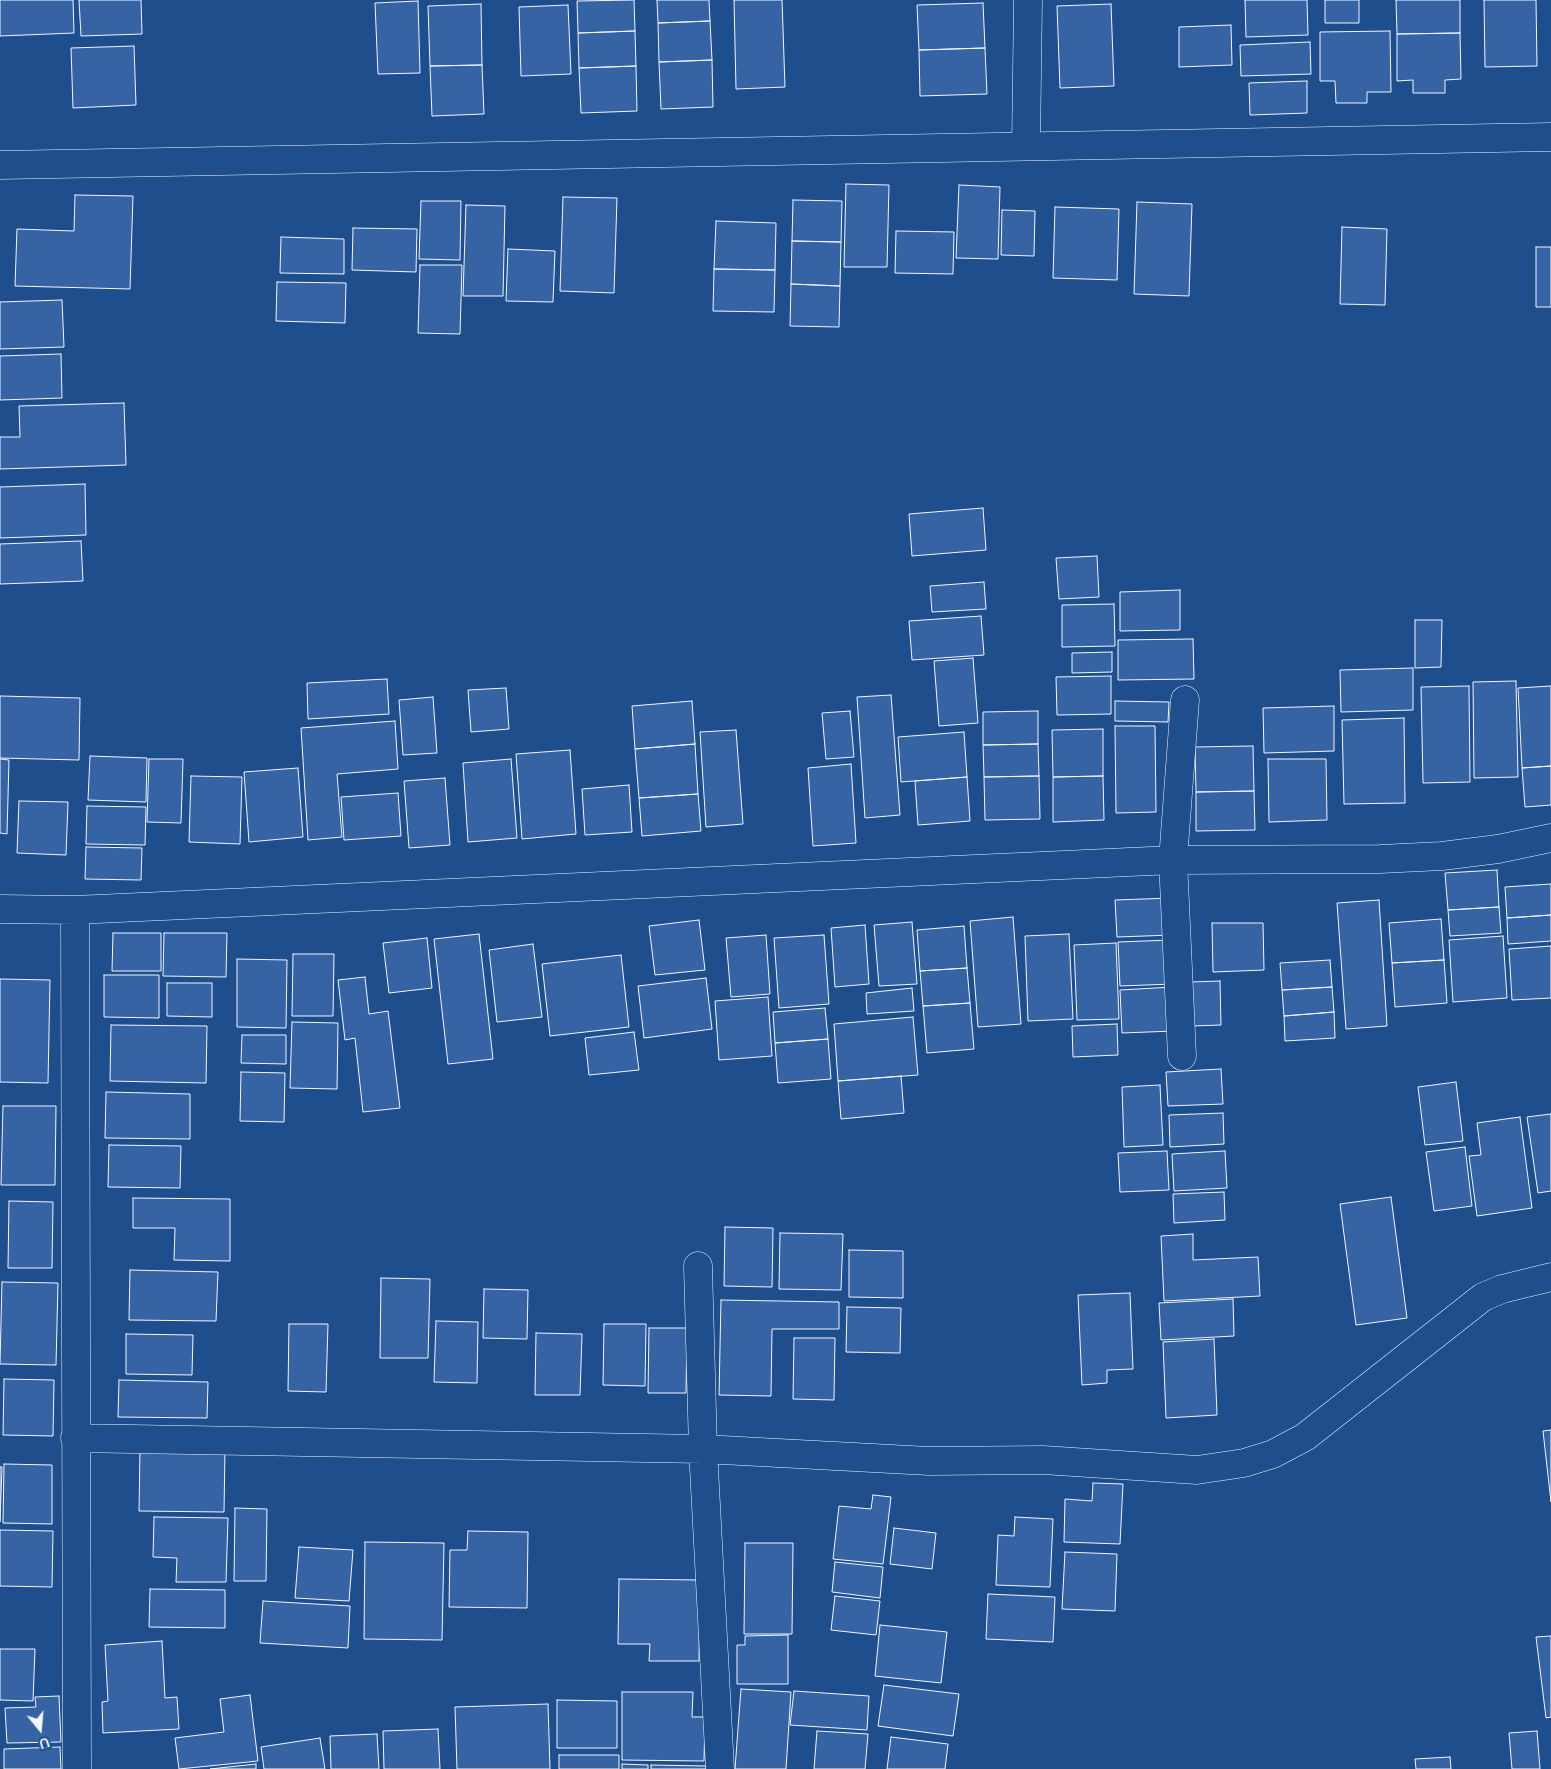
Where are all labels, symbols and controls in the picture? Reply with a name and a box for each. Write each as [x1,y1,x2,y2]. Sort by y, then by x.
north arrow [15,1704,65,1754]
text: U [37,1734,52,1753]

